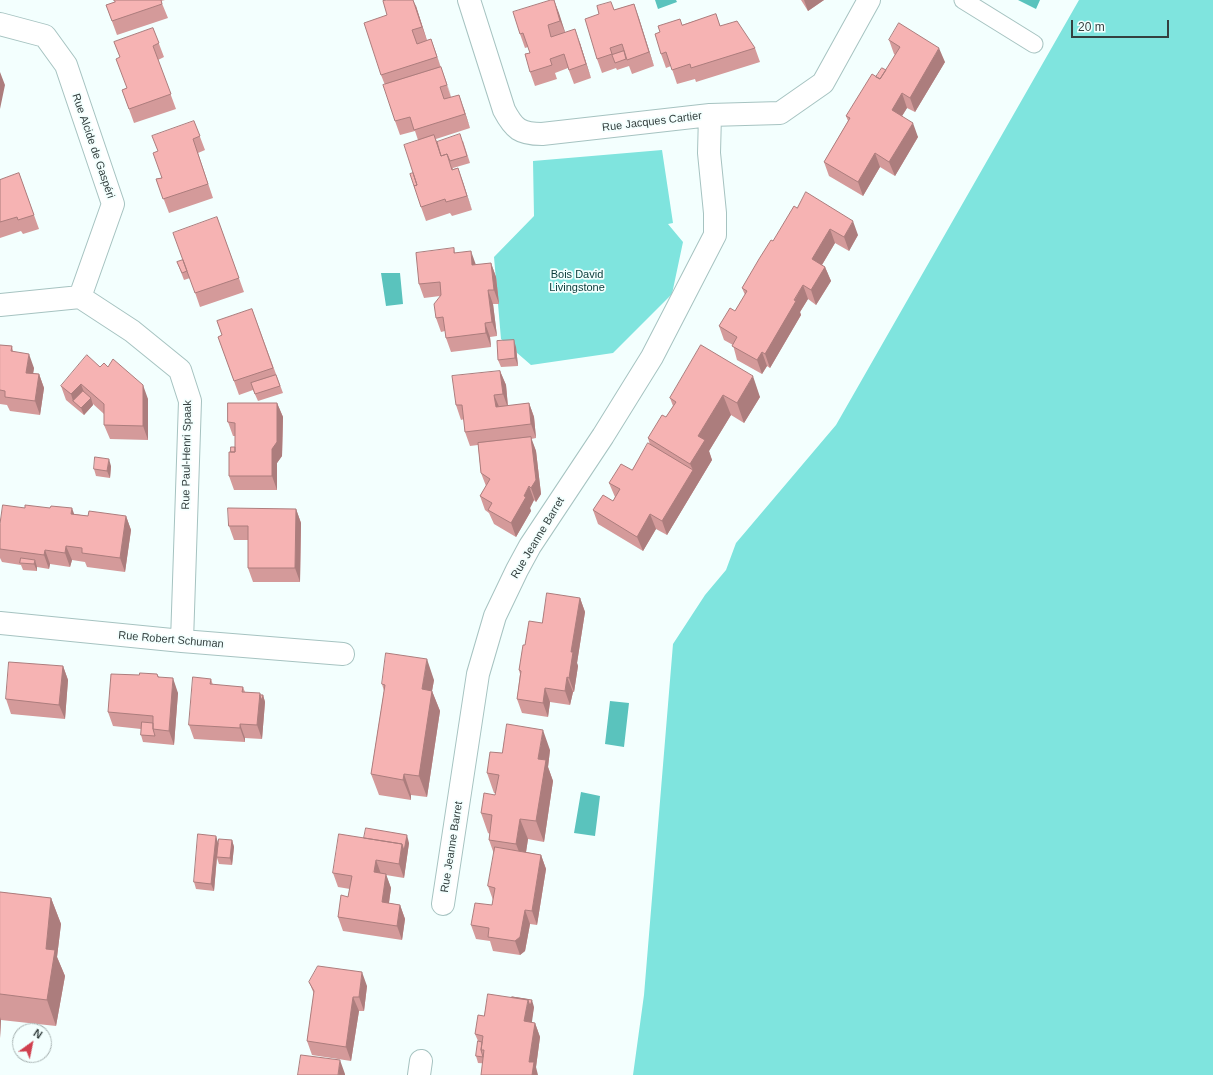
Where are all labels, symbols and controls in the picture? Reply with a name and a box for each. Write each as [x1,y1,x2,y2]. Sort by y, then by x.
scale bar [1073,12,1171,38]
text: 20 m [1078,20,1105,34]
street label: Rue Alcide de Gaspéri [69,92,117,200]
street label: Rue Jacques Cartier [601,109,703,135]
park label: Bois David Livingstone [549,268,605,294]
street label: Rue Paul-Henri Spaak [179,400,195,510]
street label: Rue Jeanne Barret [509,495,567,581]
street label: Rue Robert Schuman [118,629,224,651]
street label: Rue Jeanne Barret [438,800,466,894]
north arrow [12,1023,52,1063]
text: N [31,1027,45,1041]

